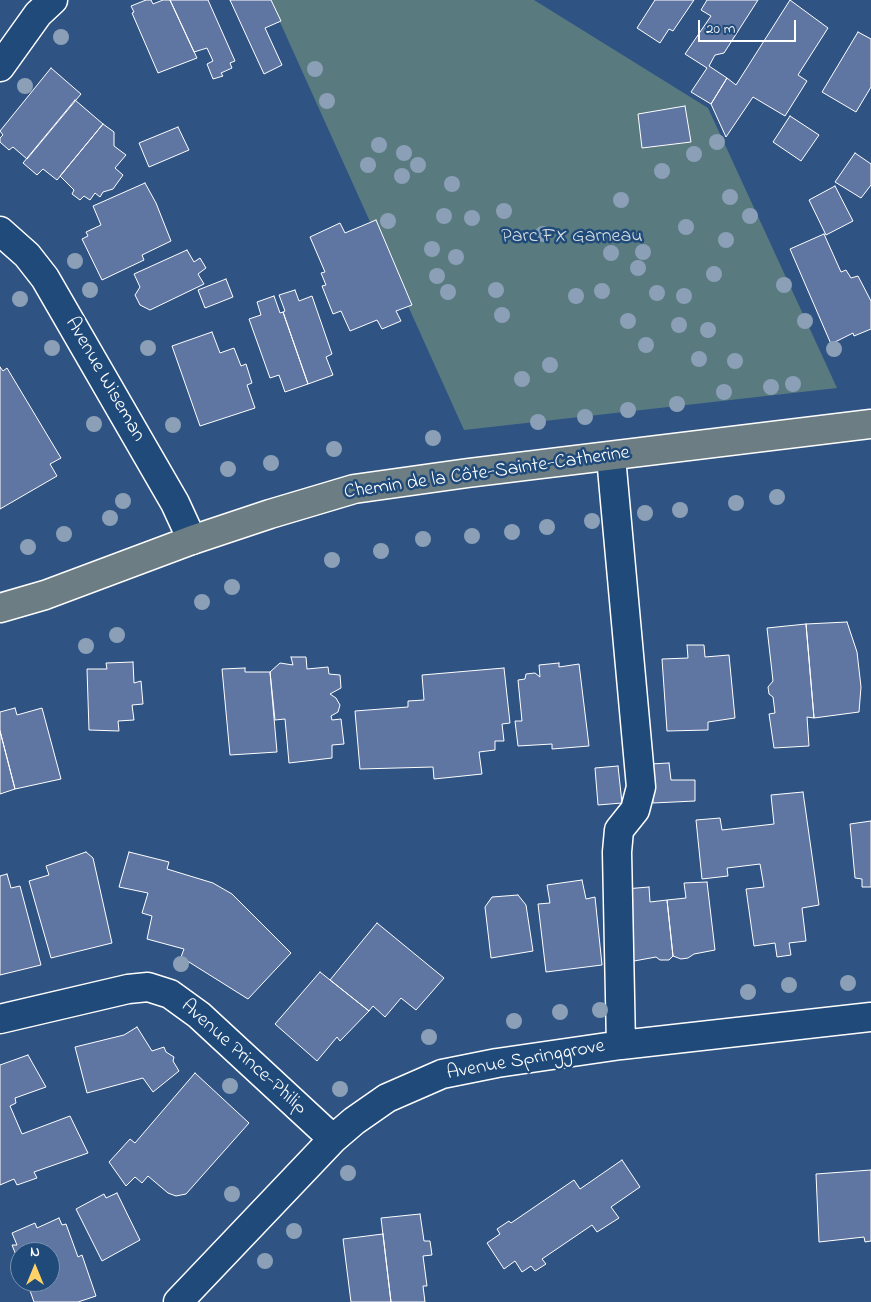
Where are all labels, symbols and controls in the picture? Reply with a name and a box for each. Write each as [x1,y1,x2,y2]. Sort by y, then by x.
scale bar [701,10,798,42]
text: 20 m [706,18,735,40]
park label: Parc FX Garneau [501,226,643,250]
street label: Avenue Wiseman [59,313,149,447]
street label: Chemin de la Côte-Sainte-Catherine [343,442,631,506]
street label: Avenue Prince-Philip [175,995,311,1121]
street label: Avenue Springgrove [445,1035,607,1087]
north arrow [10,1242,60,1292]
text: N [30,1242,40,1263]

